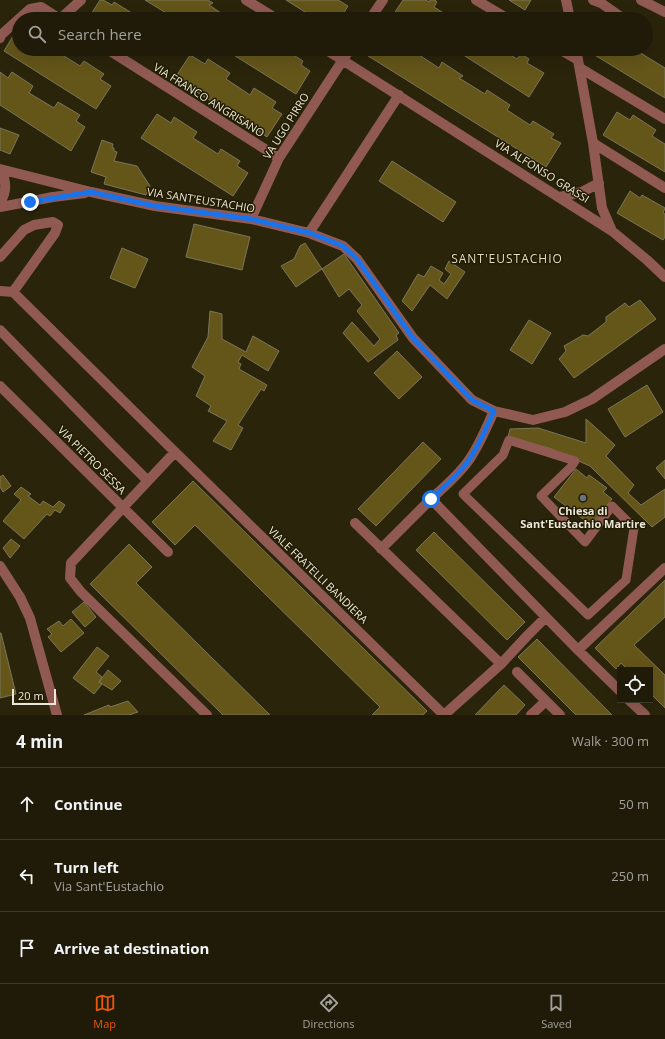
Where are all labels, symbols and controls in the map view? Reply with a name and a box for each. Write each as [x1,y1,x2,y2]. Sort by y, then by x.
search box [12,12,653,56]
icon: search [26,23,48,45]
text: Search here [58,24,142,44]
street label: VIA FRANCO ANGRISANO [151,59,268,140]
street label: VA UGO PIRRO [259,90,312,162]
street label: VIA ALFONSO GRASSI [492,135,592,206]
street label: VIA SANT'EUSTACHIO [146,184,256,215]
route end [21,193,39,211]
district label: SANT'EUSTACHIO [451,250,563,267]
street label: VIA PIETRO SESSA [55,422,130,497]
route start [422,490,440,508]
marker: Chiesa di Sant'Eustachio Martire [578,493,588,503]
place label: Chiesa di Sant'Eustachio Martire [520,503,646,531]
street label: VIALE FRATELLI BANDIERA [265,523,372,626]
map controls [617,667,653,703]
button: locate [617,667,653,703]
scale bar [12,687,56,706]
text: 20 m [18,688,44,703]
text: 4 min [16,730,63,753]
text: Walk · 300 m [572,732,649,750]
icon: ahead [16,793,38,815]
text: Continue [54,794,122,814]
text: 50 m [619,795,649,813]
text: Turn left [54,857,119,877]
icon: left [16,865,38,887]
text: 250 m [611,867,649,885]
text: Via Sant'Eustachio [54,877,164,895]
icon: arrive [16,937,38,959]
text: Arrive at destination [54,938,209,958]
tab: Map [93,992,116,1031]
tab: Directions [303,992,355,1031]
tab: Saved [541,992,572,1031]

